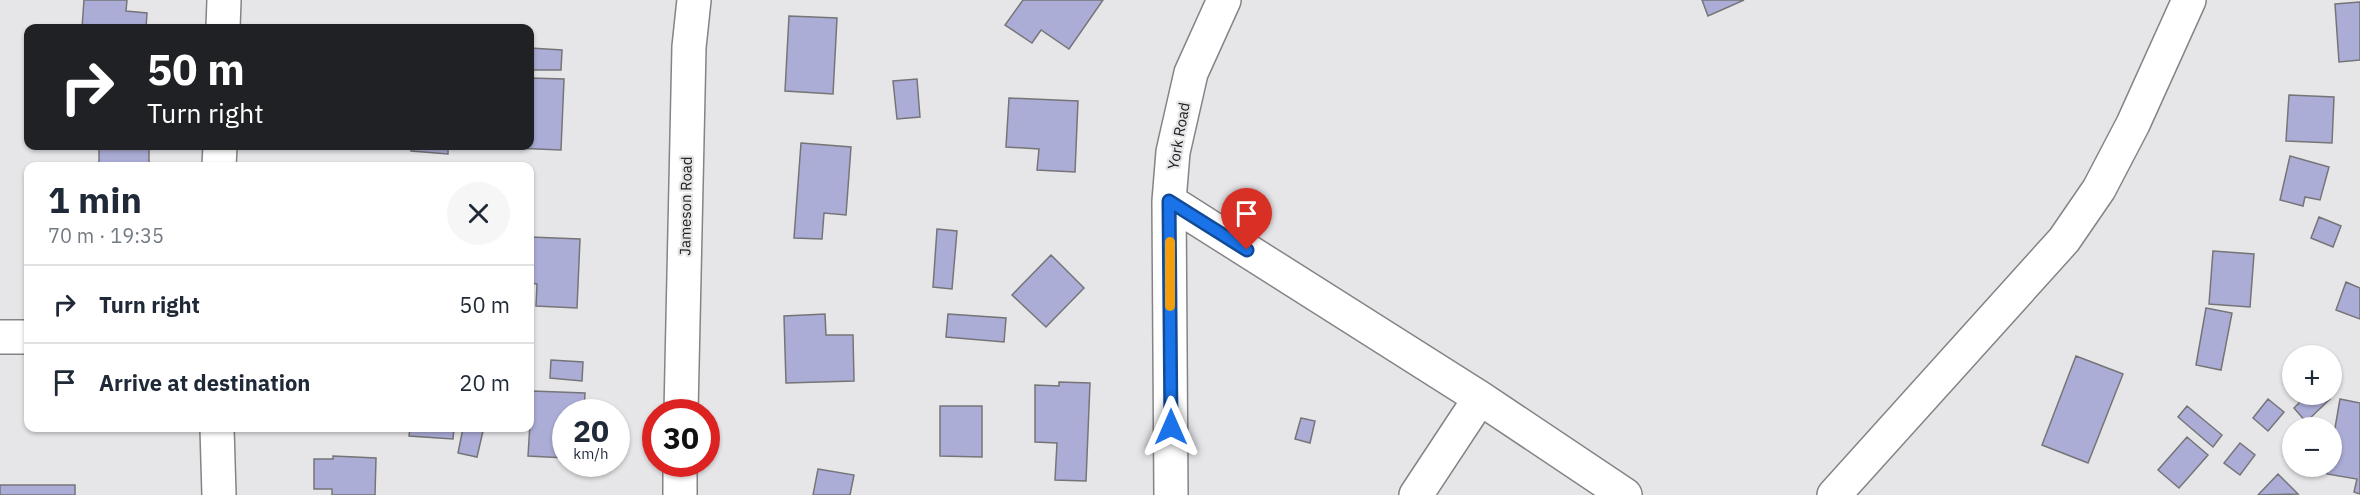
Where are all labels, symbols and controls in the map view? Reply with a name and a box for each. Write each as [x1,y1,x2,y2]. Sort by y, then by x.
text: 50 m [147,42,245,97]
icon: right [48,48,126,126]
text: Turn right [147,95,264,130]
street label: York Road [1163,101,1194,171]
street label: Jameson Road [675,156,696,256]
text: 1 min [48,176,142,223]
button: close [447,182,510,245]
pin [1221,188,1272,250]
icon: arrive [1230,197,1263,230]
text: 70 m · 19:35 [48,222,164,249]
icon: right [48,288,81,321]
text: Turn right [99,290,200,319]
text: 50 m [459,290,510,319]
map controls [2282,345,2342,477]
button: + [2282,345,2342,405]
icon: arrive [48,366,81,399]
text: Arrive at destination [99,368,310,397]
text: 20 m [459,368,510,397]
position arrow [1139,395,1203,459]
speed limit sign: 30 [642,399,720,477]
text: 20 [573,411,609,450]
button: − [2282,417,2342,477]
text: km/h [573,444,609,463]

